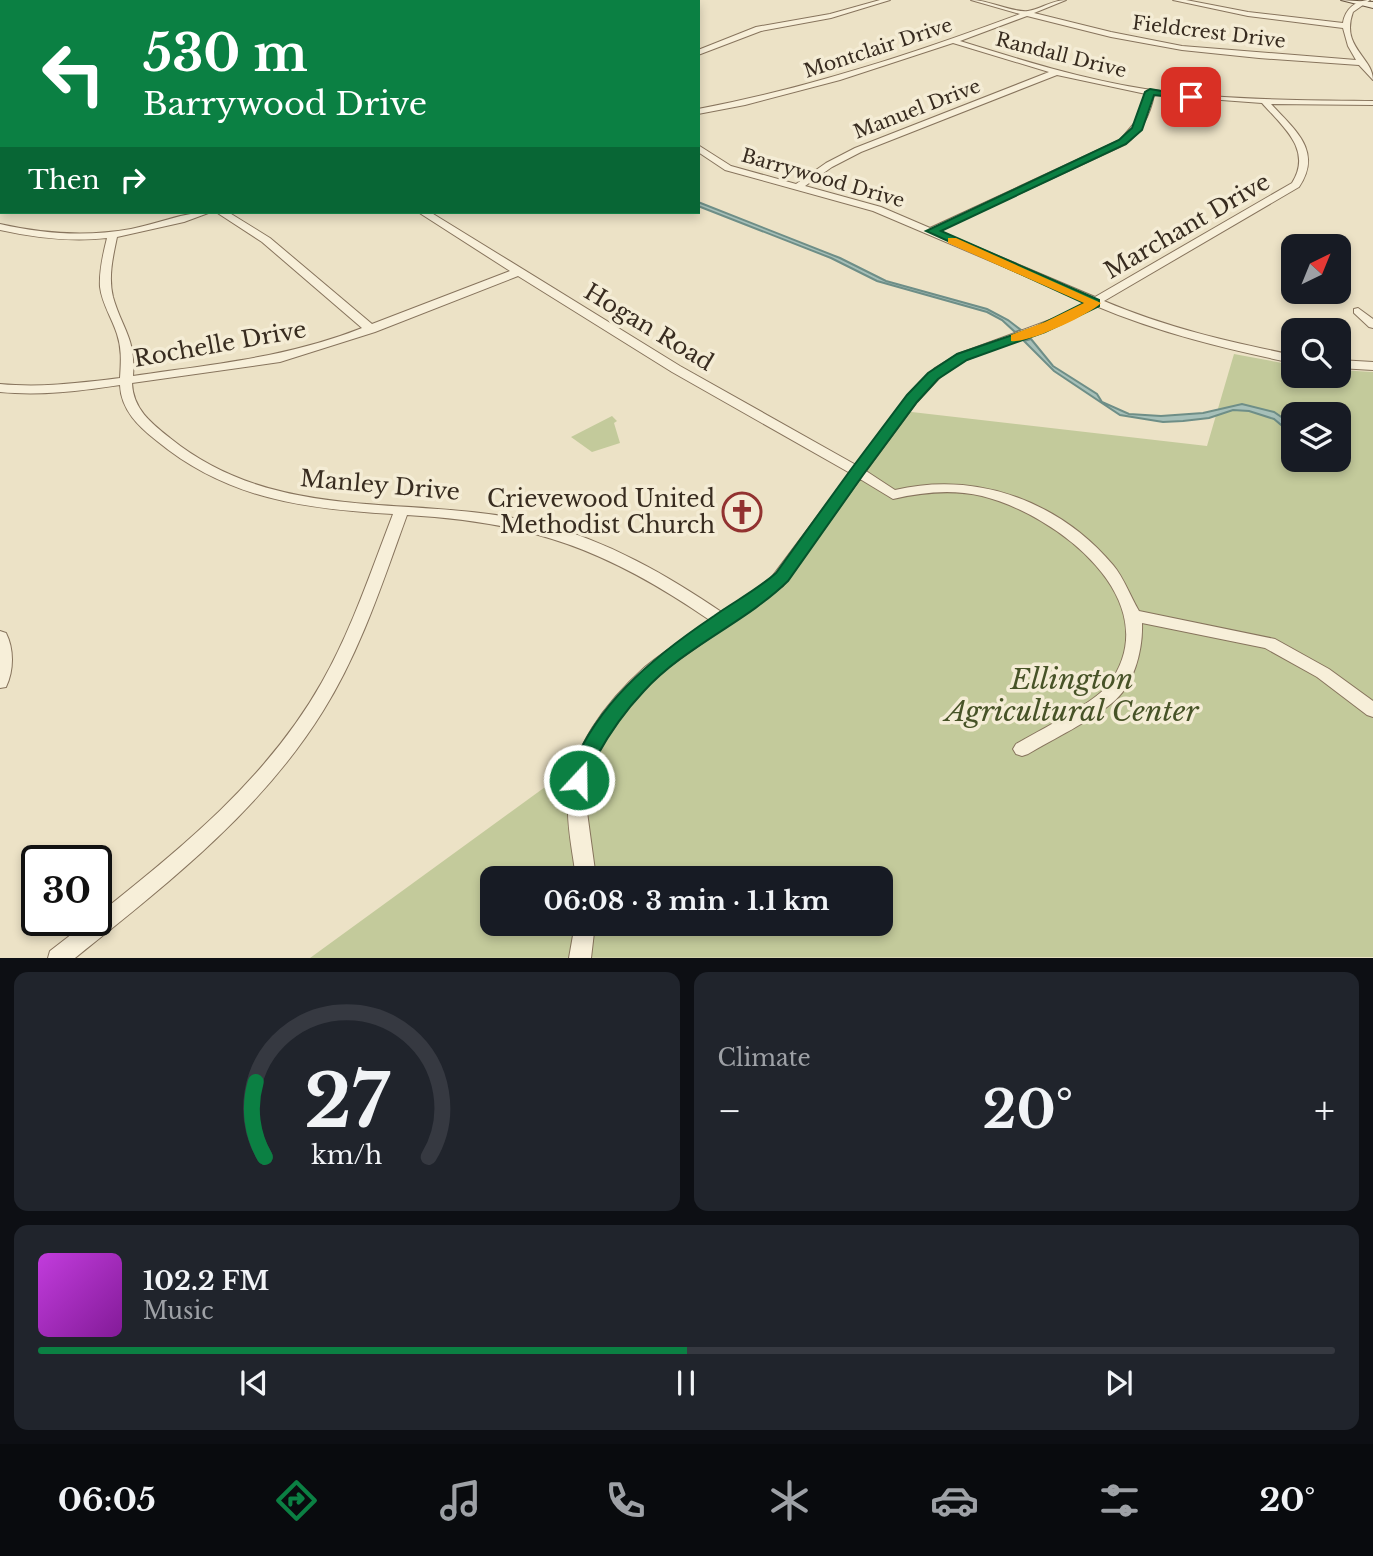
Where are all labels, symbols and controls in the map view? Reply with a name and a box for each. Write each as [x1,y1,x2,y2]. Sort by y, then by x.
street label: Fieldcrest Drive [1131,11,1287,53]
street label: Montclair Drive [801,13,955,83]
text: 530 m [143,23,308,84]
icon: left [28,28,119,119]
street label: Randall Drive [993,28,1129,82]
pin [1161,67,1221,127]
street label: Manuel Drive [850,74,984,144]
icon: arrive [1172,78,1210,116]
text: Barrywood Drive [143,84,427,124]
street label: Barrywood Drive [739,144,907,212]
icon: right [114,161,152,199]
text: Then [28,164,100,196]
street label: Marchant Drive [1099,167,1275,285]
north arrow [1281,234,1351,304]
map controls [1281,234,1351,472]
street label: Hogan Road [579,277,719,377]
street label: Rochelle Drive [132,315,308,373]
button: search [1281,318,1351,388]
button: layers [1281,402,1351,472]
street label: Manley Drive [299,464,461,506]
place label: Crievewood United Methodist Church [487,485,715,539]
church icon: Crievewood United Methodist Church [721,491,763,533]
park label: Ellington Agricultural Center [942,662,1199,729]
position arrow [542,743,616,817]
speed limit sign: 30 [21,845,112,936]
text: 06:08 · 3 min · 1.1 km [544,885,829,917]
text: Climate [718,1044,811,1072]
text: 27 [304,1057,391,1148]
text: 20° [983,1078,1073,1142]
text: − [718,1087,742,1134]
text: + [1314,1087,1335,1134]
text: km/h [311,1140,382,1171]
text: 102.2 FM [143,1265,269,1297]
text: Music [143,1297,214,1325]
icon: previous [235,1364,273,1402]
icon: pause [667,1364,705,1402]
icon: next [1100,1364,1138,1402]
icon: directions [272,1476,321,1525]
icon: music [436,1476,485,1525]
icon: phone [601,1476,650,1525]
icon: climate [765,1476,814,1525]
icon: car [930,1476,979,1525]
icon: filters [1095,1476,1144,1525]
text: 06:05 [58,1480,156,1520]
text: 20° [1259,1480,1315,1520]

